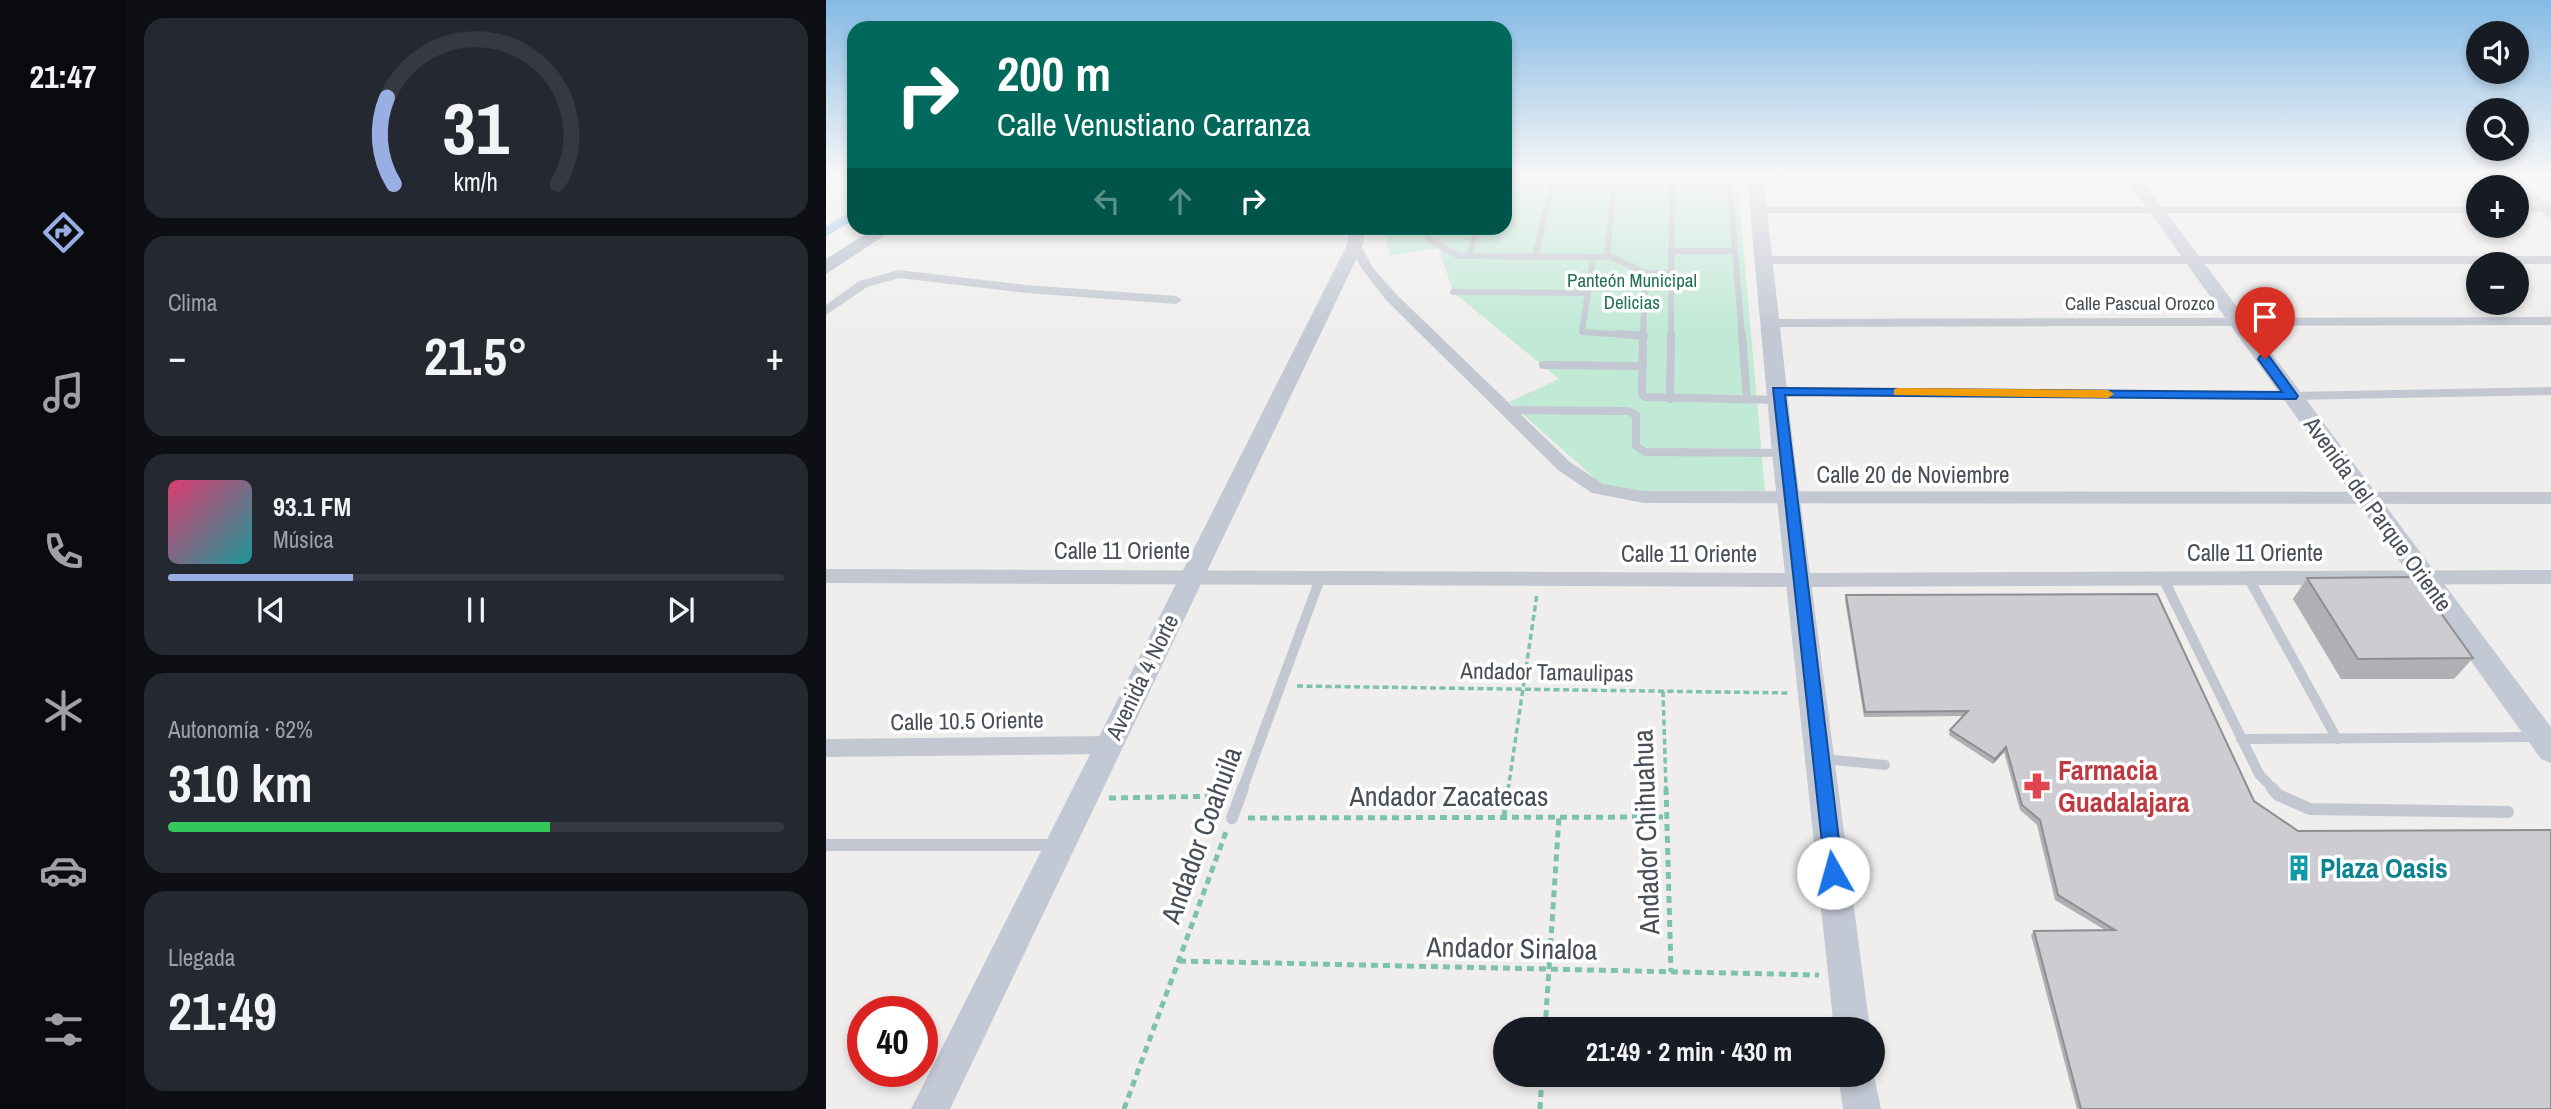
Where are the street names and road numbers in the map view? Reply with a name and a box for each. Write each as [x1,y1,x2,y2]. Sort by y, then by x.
street label: Calle Pascual Orozco [2065,290,2215,316]
street label: Avenida del Parque Oriente [2297,409,2460,617]
street label: Calle 20 de Noviembre [1817,459,2009,490]
street label: Calle 11 Oriente [1054,535,1190,566]
street label: Calle 11 Oriente [2187,537,2323,568]
street label: Calle 11 Oriente [1621,538,1757,569]
street label: Avenida 4 Norte [1097,609,1185,746]
street label: Andador Tamaulipas [1459,654,1634,689]
street label: Calle 10.5 Oriente [890,704,1044,737]
street label: Andador Chihuahua [1623,728,1669,936]
street label: Andador Coahuila [1151,741,1251,929]
street label: Andador Zacatecas [1348,777,1549,815]
street label: Andador Sinaloa [1425,927,1598,968]

